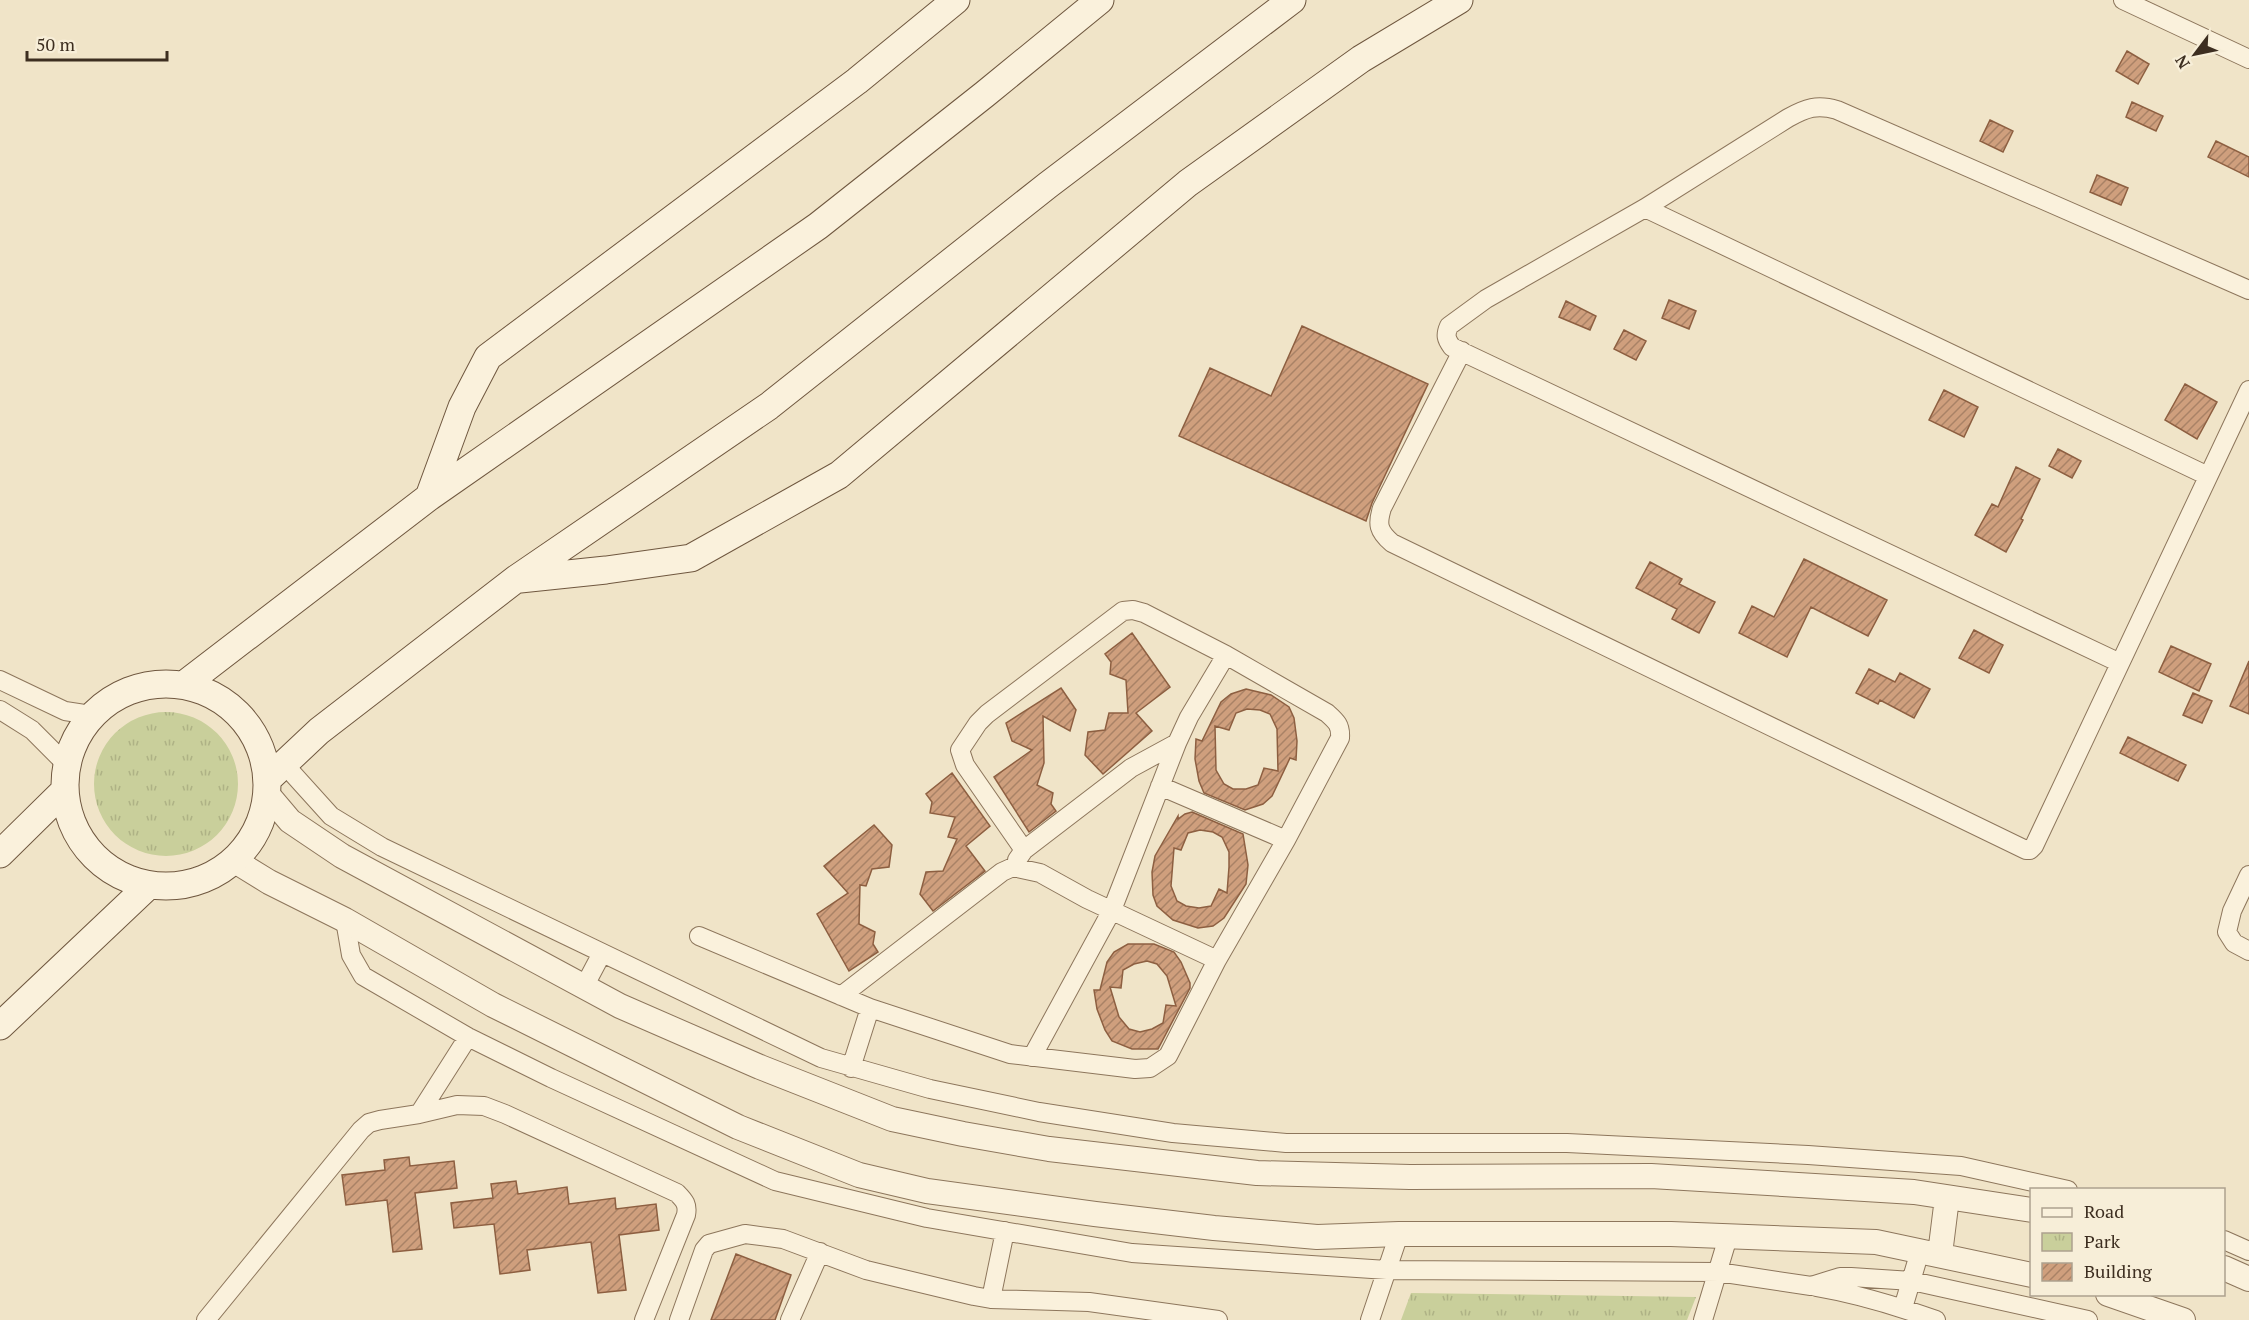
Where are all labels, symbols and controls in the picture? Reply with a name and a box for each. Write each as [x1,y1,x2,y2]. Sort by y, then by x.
scale bar [27,24,166,62]
north arrow [2165,24,2225,84]
text: 50 m [36,32,76,56]
text: N [2170,51,2195,73]
legend [2030,1188,2225,1296]
text: Road [2084,1199,2124,1223]
text: Park [2084,1229,2121,1253]
text: Building [2084,1259,2152,1283]

